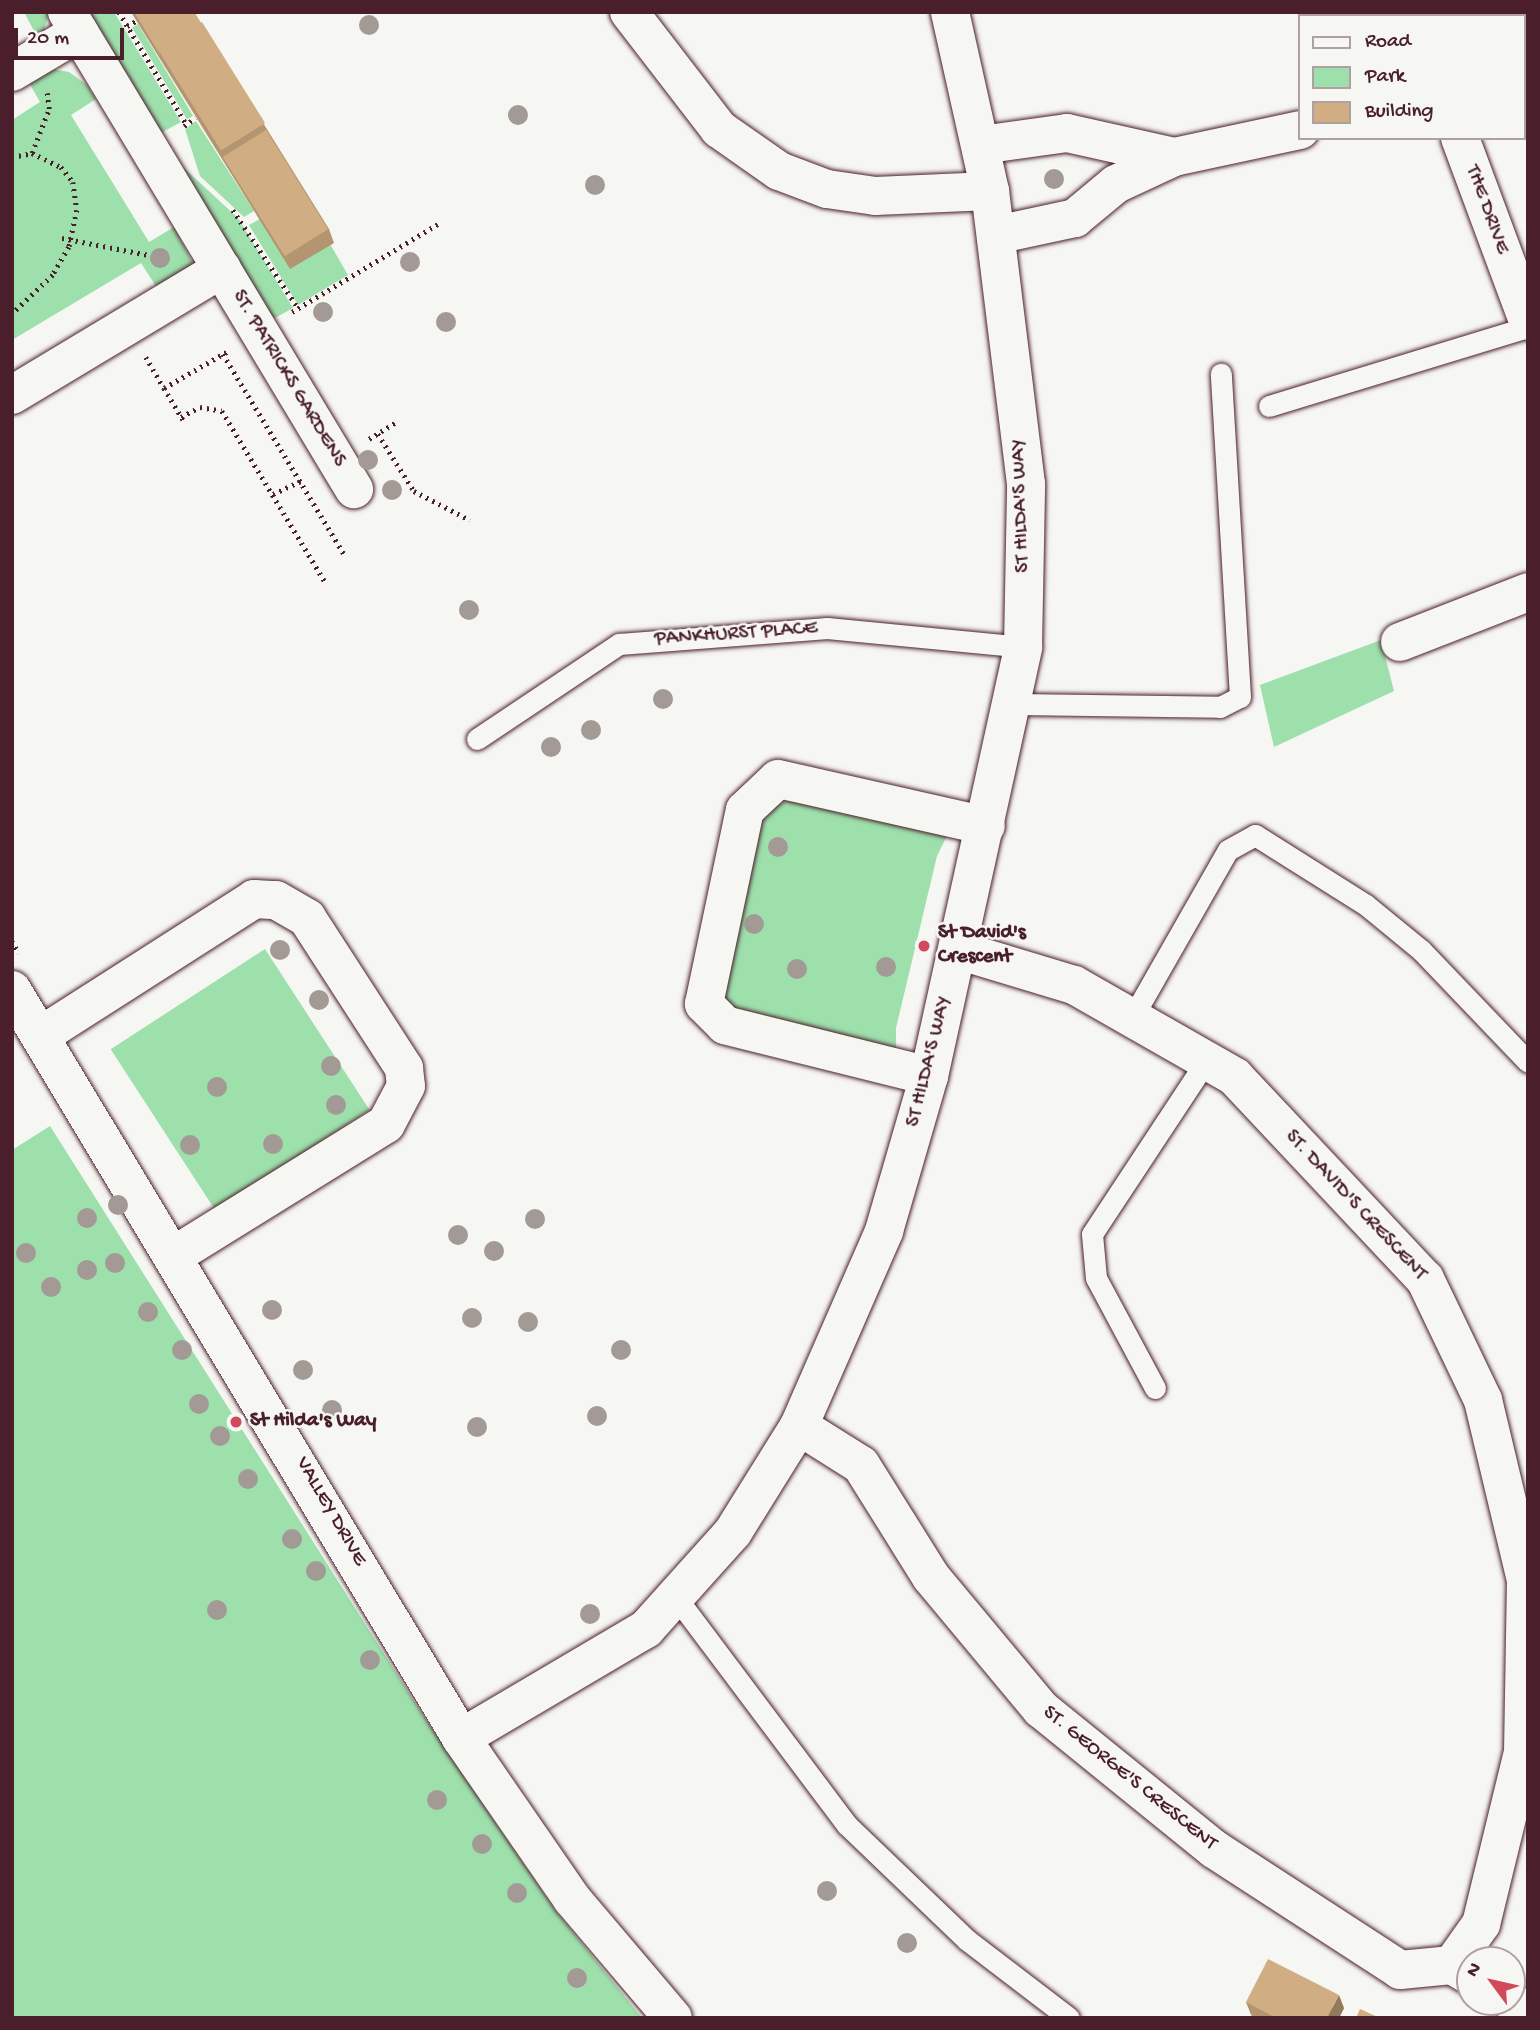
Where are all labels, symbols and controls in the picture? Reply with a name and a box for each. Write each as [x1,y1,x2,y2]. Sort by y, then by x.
scale bar [18,14,128,58]
legend [1298,14,1526,140]
text: 20 m [27,27,69,52]
text: Road [1365,30,1411,55]
text: Park [1365,65,1405,90]
text: Building [1365,100,1434,125]
street label: THE DRIVE [1458,162,1514,258]
street label: ST. PATRICKS GARDENS [225,286,351,472]
street label: ST HILDA'S WAY [1007,439,1037,573]
street label: PANKHURST PLACE [654,617,818,653]
place label: St David's Crescent [938,921,1026,971]
marker: St David's Crescent [916,938,932,954]
street label: ST HILDA'S WAY [902,994,958,1130]
street label: ST. DAVID'S CRESCENT [1278,1125,1432,1287]
place label: St Hilda's Way [250,1409,376,1435]
marker: St Hilda's Way [228,1414,244,1430]
street label: VALLEY DRIVE [289,1453,371,1571]
street label: ST. GEORGE'S CRESCENT [1037,1701,1221,1857]
north arrow [1456,1946,1526,2016]
text: N [1462,1959,1488,1982]

